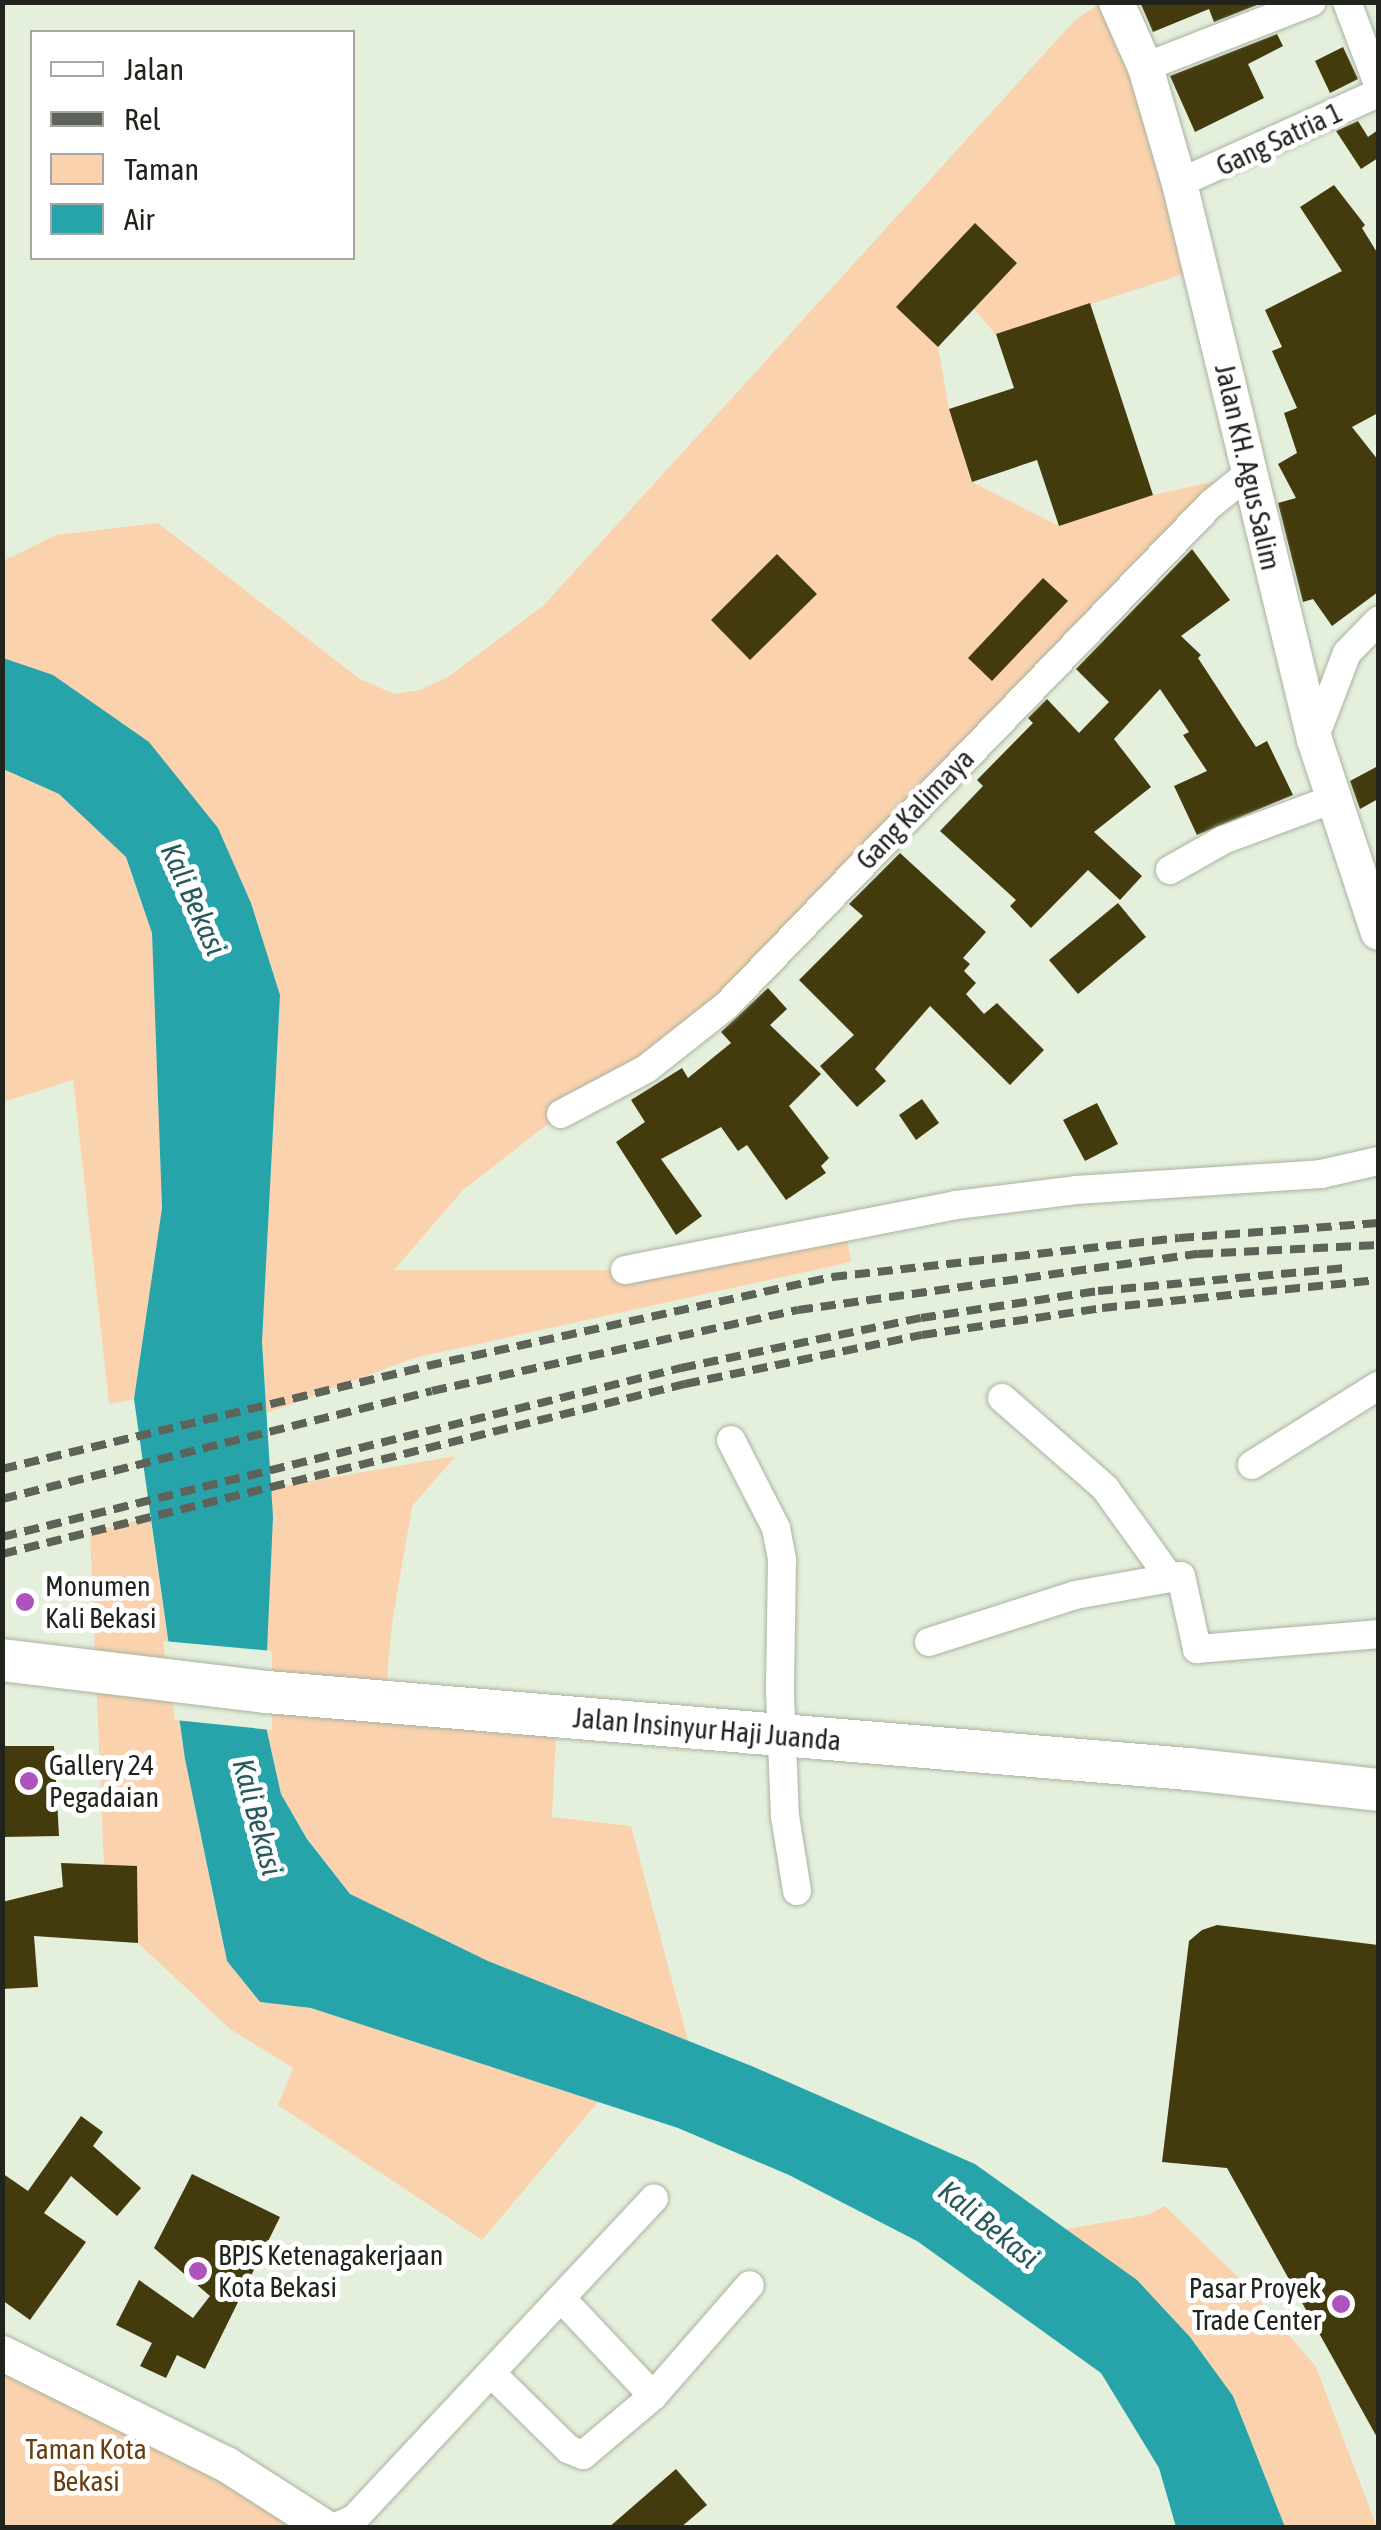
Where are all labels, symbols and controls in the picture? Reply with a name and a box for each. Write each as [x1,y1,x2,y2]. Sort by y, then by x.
legend [30,30,355,260]
text: Jalan [124,52,184,86]
street label: Gang Satria 1 [1211,95,1347,183]
text: Rel [124,102,161,136]
text: Taman [124,152,199,186]
text: Air [124,202,154,236]
street label: Jalan KH. Agus Salim [1208,361,1288,573]
street label: Gang Kalimaya [849,742,981,876]
water label: Kali Bekasi [153,837,235,961]
place label: Monumen Kali Bekasi [45,1569,157,1635]
marker: Monumen Kali Bekasi [14,1591,36,1613]
street label: Jalan Insinyur Haji Juanda [572,1701,842,1757]
place label: Gallery 24 Pegadaian [49,1748,159,1814]
water label: Kali Bekasi [225,1755,291,1879]
marker: Gallery 24 Pegadaian [18,1770,40,1792]
water label: Kali Bekasi [931,2173,1047,2275]
place label: BPJS Ketenagakerjaan Kota Bekasi [218,2238,443,2304]
marker: BPJS Ketenagakerjaan Kota Bekasi [187,2260,209,2282]
place label: Pasar Proyek Trade Center [1189,2271,1321,2337]
marker: Pasar Proyek Trade Center [1330,2293,1352,2315]
park label: Taman Kota Bekasi [25,2432,147,2498]

